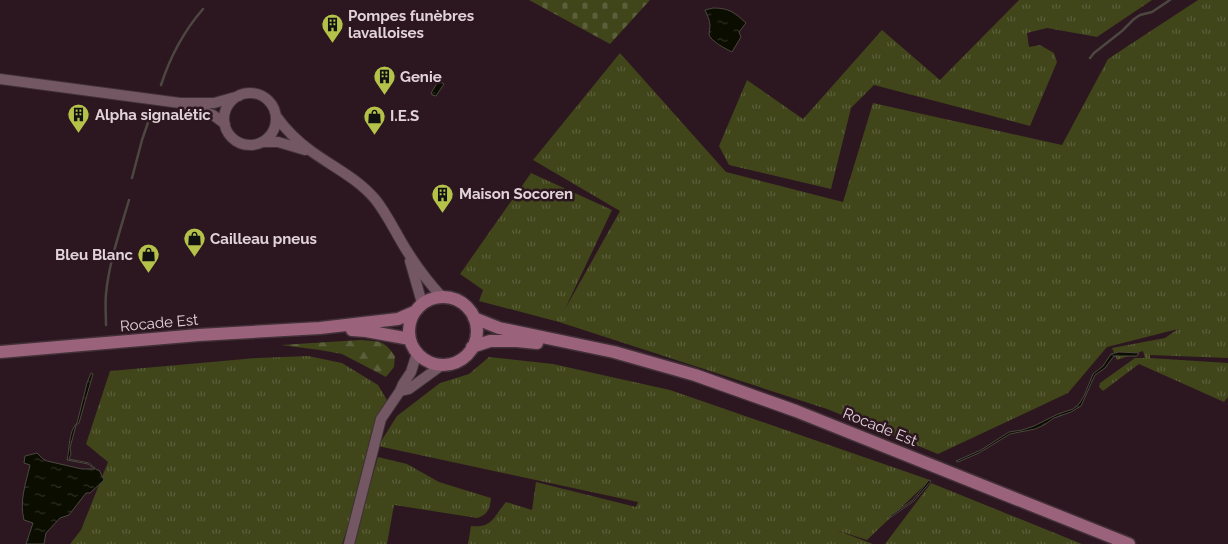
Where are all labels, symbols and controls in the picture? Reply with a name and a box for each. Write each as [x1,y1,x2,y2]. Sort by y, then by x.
place label: Pompes funèbres lavalloises [348,7,474,42]
building icon: Pompes funèbres lavalloises [320,13,344,44]
building icon: Genie [372,65,396,96]
place label: Genie [400,68,442,86]
building icon: Alpha signalétic [67,103,91,134]
shop icon: I.E.S [362,104,386,135]
place label: Alpha signalétic [95,106,211,124]
place label: I.E.S [390,107,419,125]
building icon: Maison Socoren [431,182,455,213]
place label: Maison Socoren [459,185,573,203]
shop icon: Cailleau pneus [182,227,206,258]
place label: Cailleau pneus [210,230,317,248]
shop icon: Bleu Blanc [137,243,161,274]
place label: Bleu Blanc [55,246,134,264]
street label: Rocade Est [119,311,199,335]
street label: Rocade Est [840,404,920,450]

